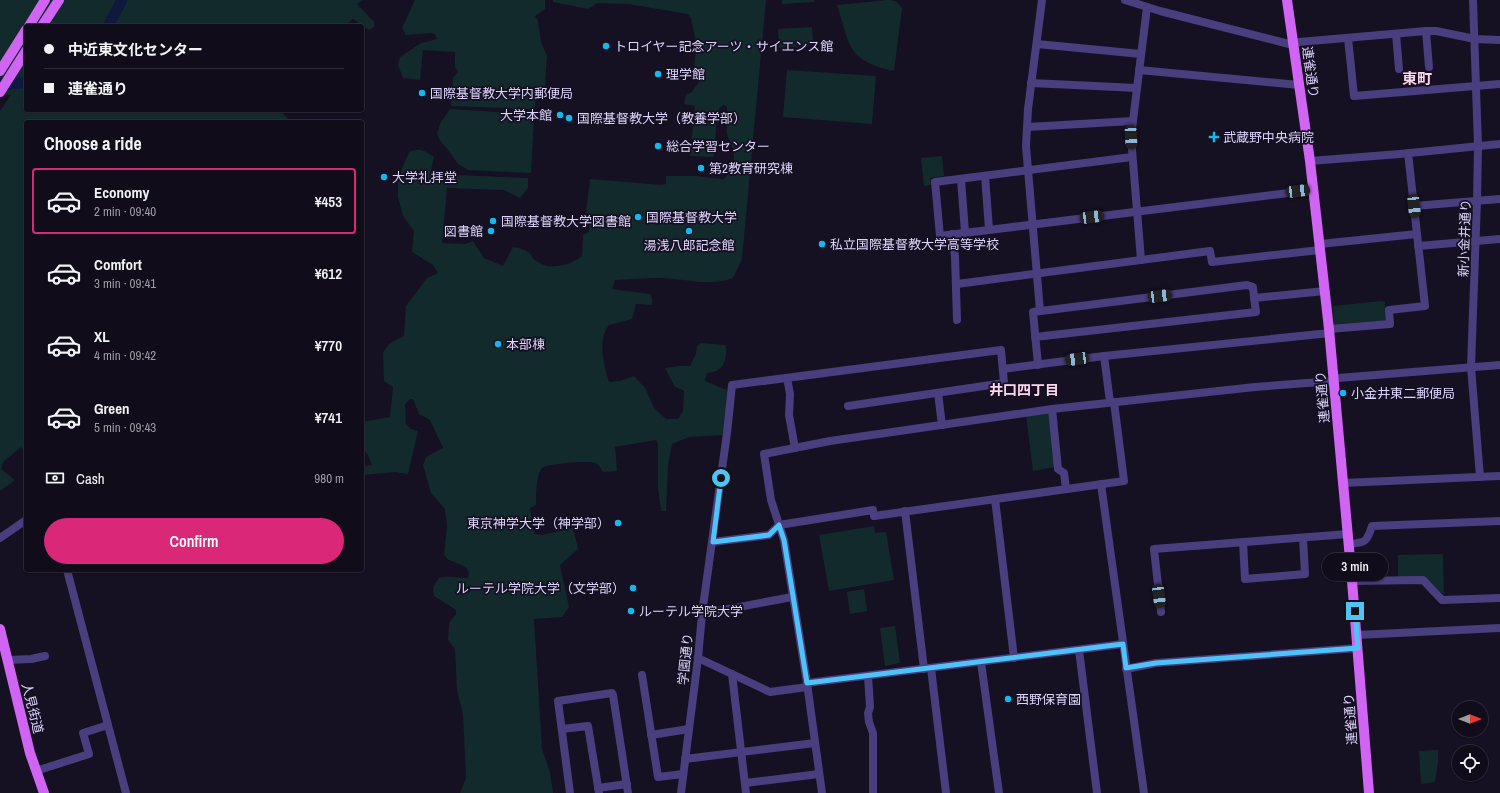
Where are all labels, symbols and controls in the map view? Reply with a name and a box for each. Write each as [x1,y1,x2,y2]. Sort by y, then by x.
place label: トロイヤー記念アーツ・サイエンス館 [614,38,833,55]
text: 中近東文化センター [68,39,203,60]
marker: トロイヤー記念アーツ・サイエンス館 [601,41,611,51]
street label: 連雀通り [1298,45,1323,99]
place label: 理学館 [666,66,705,83]
district label: 東町 [1402,68,1432,89]
marker: 理学館 [653,69,663,79]
text: 連雀通り [68,78,128,99]
place label: 国際基督教大学内郵便局 [430,85,573,102]
marker: 国際基督教大学内郵便局 [417,88,427,98]
place label: 大学本館 [500,107,552,124]
marker: 大学本館 [555,110,565,120]
place label: 国際基督教大学（教養学部） [577,110,746,127]
marker: 国際基督教大学（教養学部） [564,113,574,123]
car [1124,125,1138,149]
place label: 武蔵野中央病院 [1223,129,1314,146]
text: Choose a ride [44,131,142,156]
marker: 武蔵野中央病院 [1208,131,1220,143]
place label: 総合学習センター [666,138,770,155]
marker: 総合学習センター [653,141,663,151]
place label: 第2教育研究棟 [709,160,793,177]
marker: 第2教育研究棟 [696,163,706,173]
place label: 大学礼拝堂 [392,169,457,186]
marker: 大学礼拝堂 [379,172,389,182]
text: Economy [94,182,149,203]
icon: car [46,183,82,219]
car [1285,184,1311,198]
text: ¥453 [315,191,342,212]
car [1407,193,1421,219]
street label: 新小金井通り [1455,199,1474,277]
text: 2 min · 09:40 [94,203,156,220]
place label: 国際基督教大学 [646,209,737,226]
car [1079,210,1105,224]
marker: 国際基督教大学 [633,212,643,222]
place label: 国際基督教大学図書館 [501,213,631,230]
marker: 国際基督教大学図書館 [488,216,498,226]
place label: 図書館 [444,223,483,240]
marker: 図書館 [486,226,496,236]
marker: 湯浅八郎記念館 [684,226,694,236]
place label: 私立国際基督教大学高等学校 [830,236,999,253]
place label: 湯浅八郎記念館 [643,237,735,254]
marker: 私立国際基督教大学高等学校 [817,239,827,249]
text: Comfort [94,254,142,275]
icon: car [46,255,82,291]
text: ¥612 [315,263,342,284]
text: 3 min · 09:41 [94,275,156,292]
car [1147,289,1173,303]
text: XL [94,326,110,347]
icon: car [46,327,82,363]
text: ¥770 [315,335,342,356]
place label: 本部棟 [506,336,545,353]
marker: 本部棟 [493,339,503,349]
text: 4 min · 09:42 [94,347,156,364]
car [1064,351,1090,367]
street label: 連雀通り [1312,370,1333,424]
district label: 井口四丁目 [989,381,1059,399]
place label: 小金井東二郵便局 [1351,385,1455,402]
marker: 小金井東二郵便局 [1338,388,1348,398]
text: Green [94,398,130,419]
icon: car [46,399,82,435]
text: ¥741 [315,407,342,428]
text: 5 min · 09:43 [94,419,156,436]
icon: cash [44,467,66,489]
text: Cash [76,468,105,489]
route start [712,469,730,487]
text: 980 m [314,470,344,487]
place label: 東京神学大学（神学部） [467,515,610,532]
button: Confirm [44,518,344,564]
marker: 東京神学大学（神学部） [613,518,623,528]
callout: 3 min [1322,553,1388,581]
text: 3 min [1341,558,1369,575]
place label: ルーテル学院大学（文学部） [456,580,625,597]
marker: ルーテル学院大学（文学部） [628,583,638,593]
car [1152,583,1166,609]
route end [1346,602,1364,620]
place label: ルーテル学院大学 [639,603,743,620]
marker: ルーテル学院大学 [626,606,636,616]
street label: 学園通り [674,632,697,686]
street label: 人見街道 [18,681,47,735]
place label: 西野保育園 [1016,691,1081,708]
street label: 連雀通り [1340,692,1361,746]
marker: 西野保育園 [1003,694,1013,704]
north arrow [1452,701,1488,737]
map controls [1452,701,1488,781]
button: locate [1452,745,1488,781]

